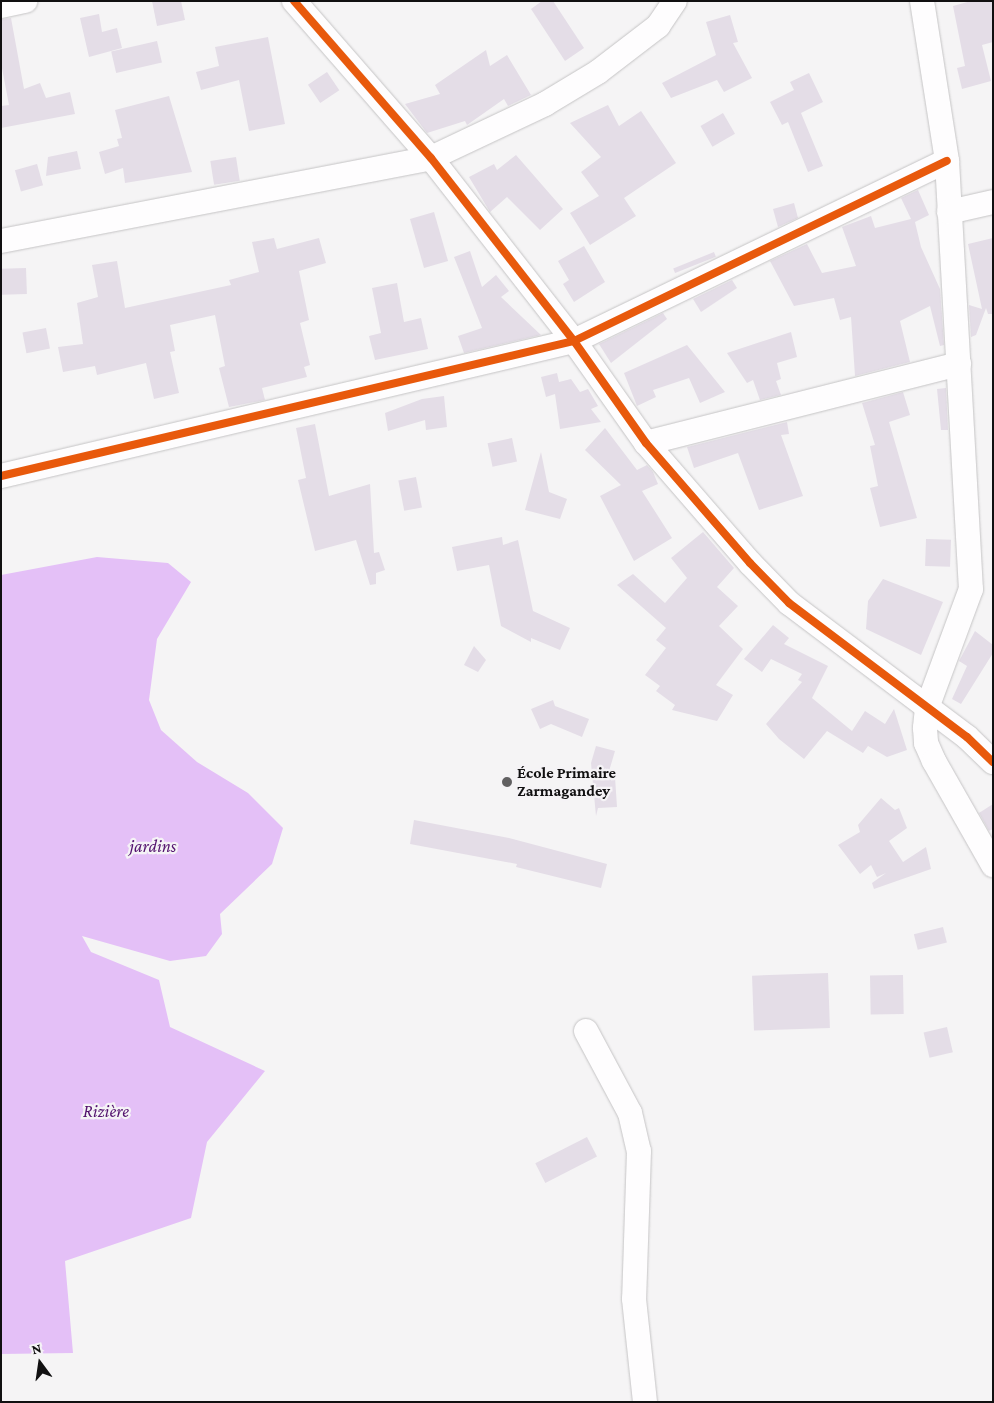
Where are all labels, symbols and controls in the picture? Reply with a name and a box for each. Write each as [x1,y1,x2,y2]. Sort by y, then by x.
place label: École Primaire Zarmagandey [517,763,616,801]
marker: École Primaire Zarmagandey [501,776,513,788]
water label: jardins [130,835,176,857]
water label: Rizière [83,1100,129,1122]
north arrow [15,1338,65,1388]
text: N [30,1340,43,1357]

